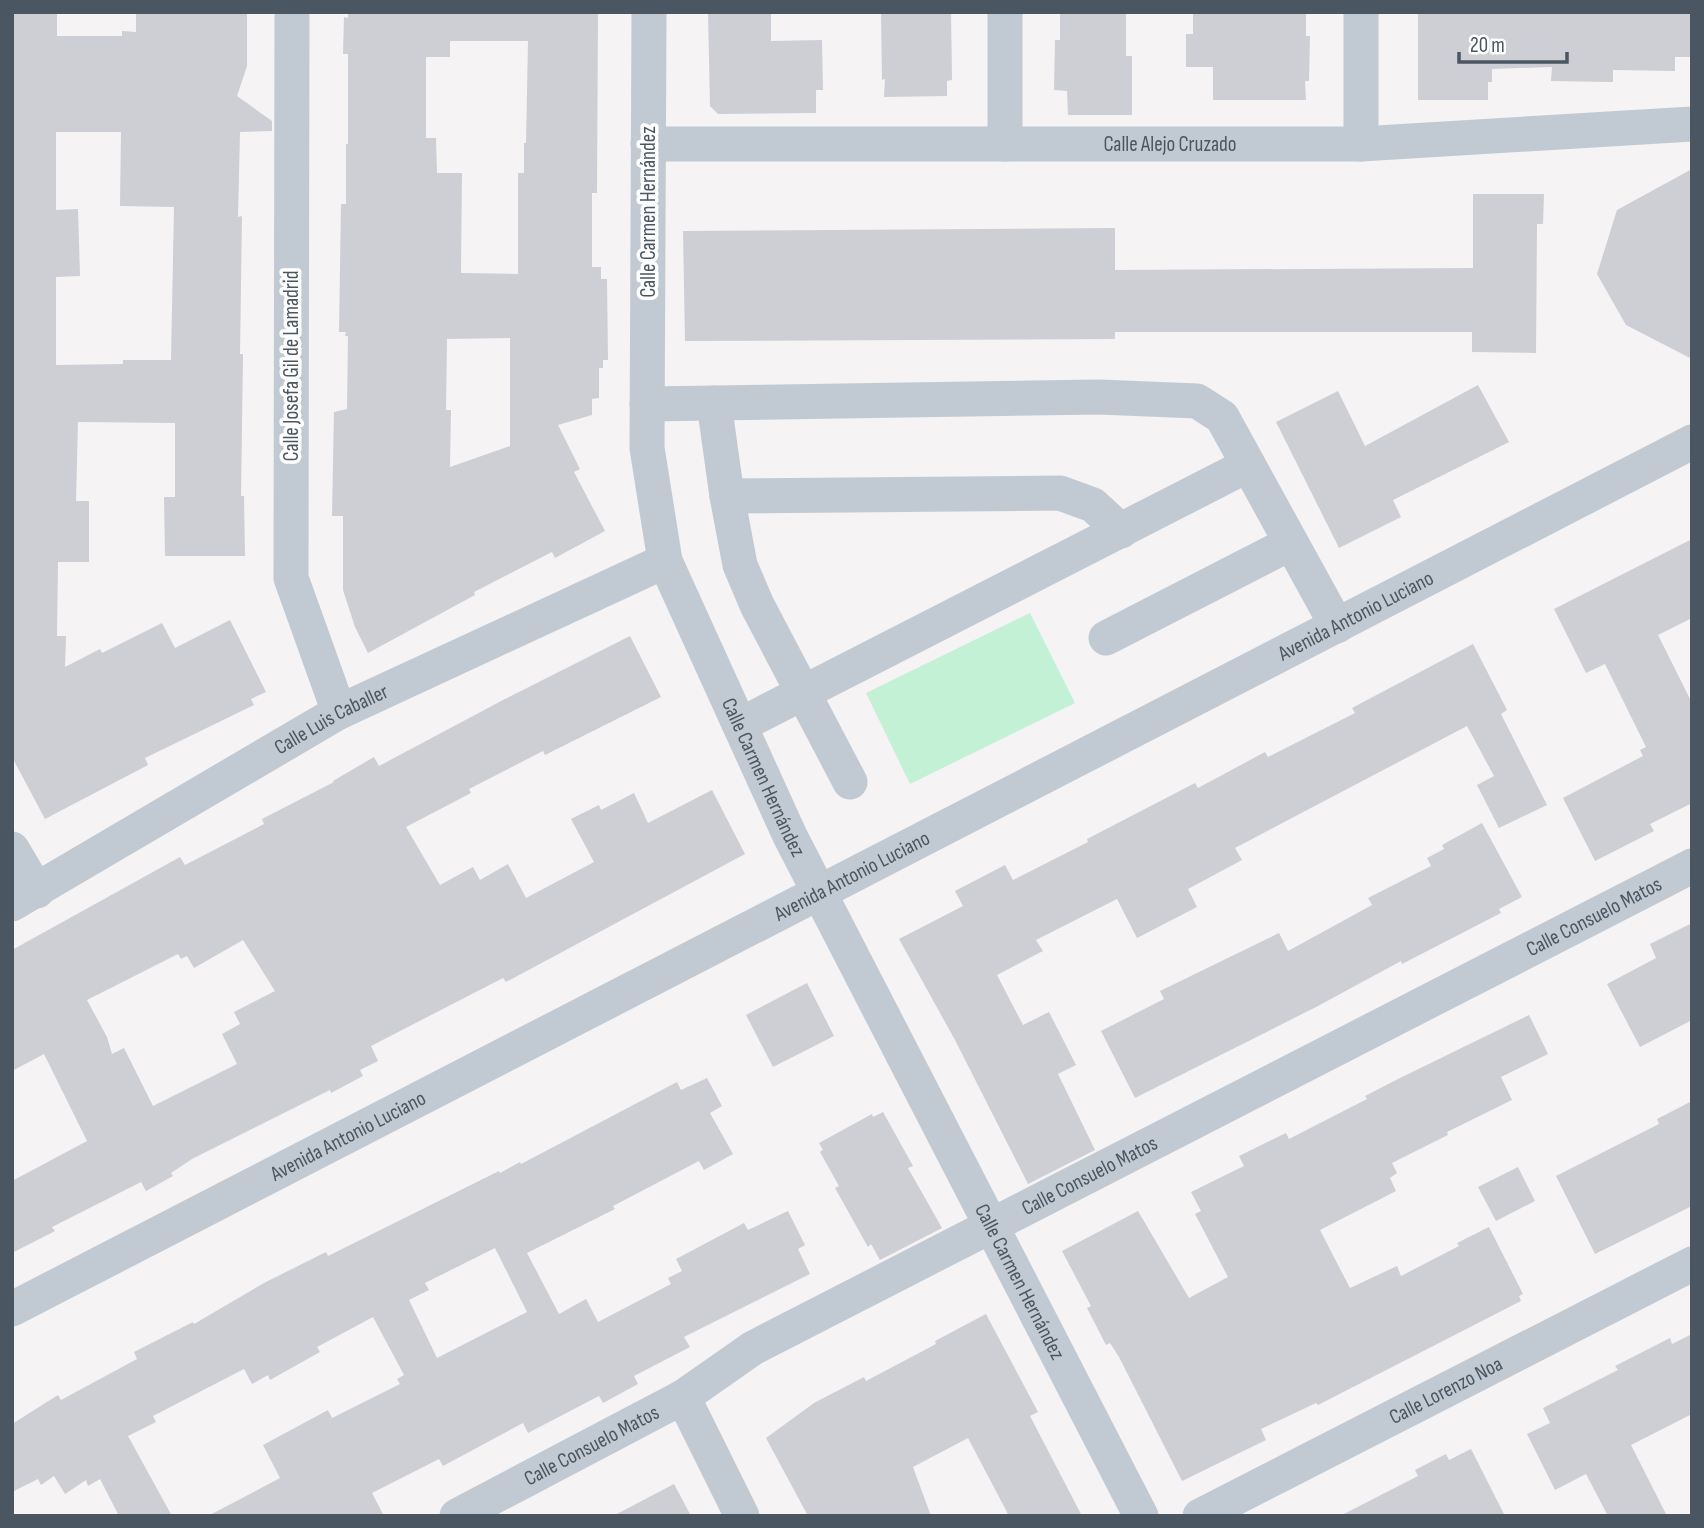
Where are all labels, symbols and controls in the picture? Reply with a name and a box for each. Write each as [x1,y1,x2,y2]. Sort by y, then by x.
scale bar [1459,21,1568,65]
text: 20 m [1470,33,1505,58]
street label: Calle Carmen Hernández [636,126,661,298]
street label: Calle Alejo Cruzado [1103,132,1237,157]
street label: Calle Josefa Gil de Lamadrid [279,271,304,461]
street label: Avenida Antonio Luciano [1273,565,1438,666]
street label: Calle Luis Caballer [270,678,392,760]
street label: Calle Carmen Hernández [716,694,811,861]
street label: Avenida Antonio Luciano [769,825,934,926]
street label: Calle Consuelo Matos [1522,871,1666,962]
street label: Avenida Antonio Luciano [265,1085,430,1187]
street label: Calle Consuelo Matos [1017,1130,1161,1220]
street label: Calle Carmen Hernández [970,1200,1071,1364]
street label: Calle Lorenzo Noa [1385,1351,1506,1430]
street label: Calle Consuelo Matos [520,1399,663,1491]

